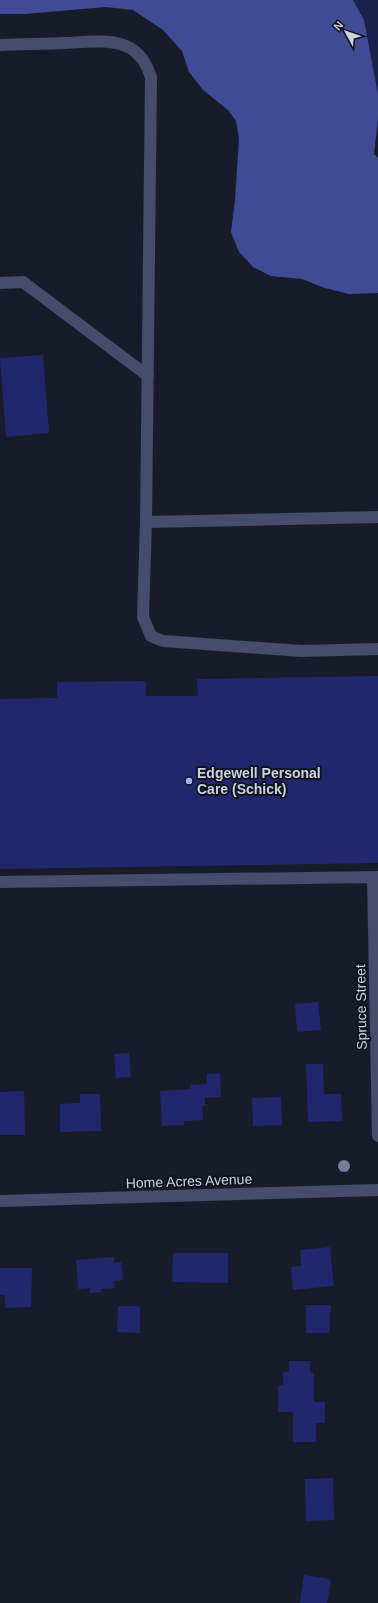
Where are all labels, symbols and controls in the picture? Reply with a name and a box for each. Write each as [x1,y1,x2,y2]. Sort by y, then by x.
north arrow [326,12,366,52]
text: N [331,19,346,32]
place label: Edgewell Personal Care (Schick) [197,765,321,797]
marker: Edgewell Personal Care (Schick) [184,776,194,786]
street label: Spruce Street [352,964,370,1050]
street label: Home Acres Avenue [125,1171,253,1191]

